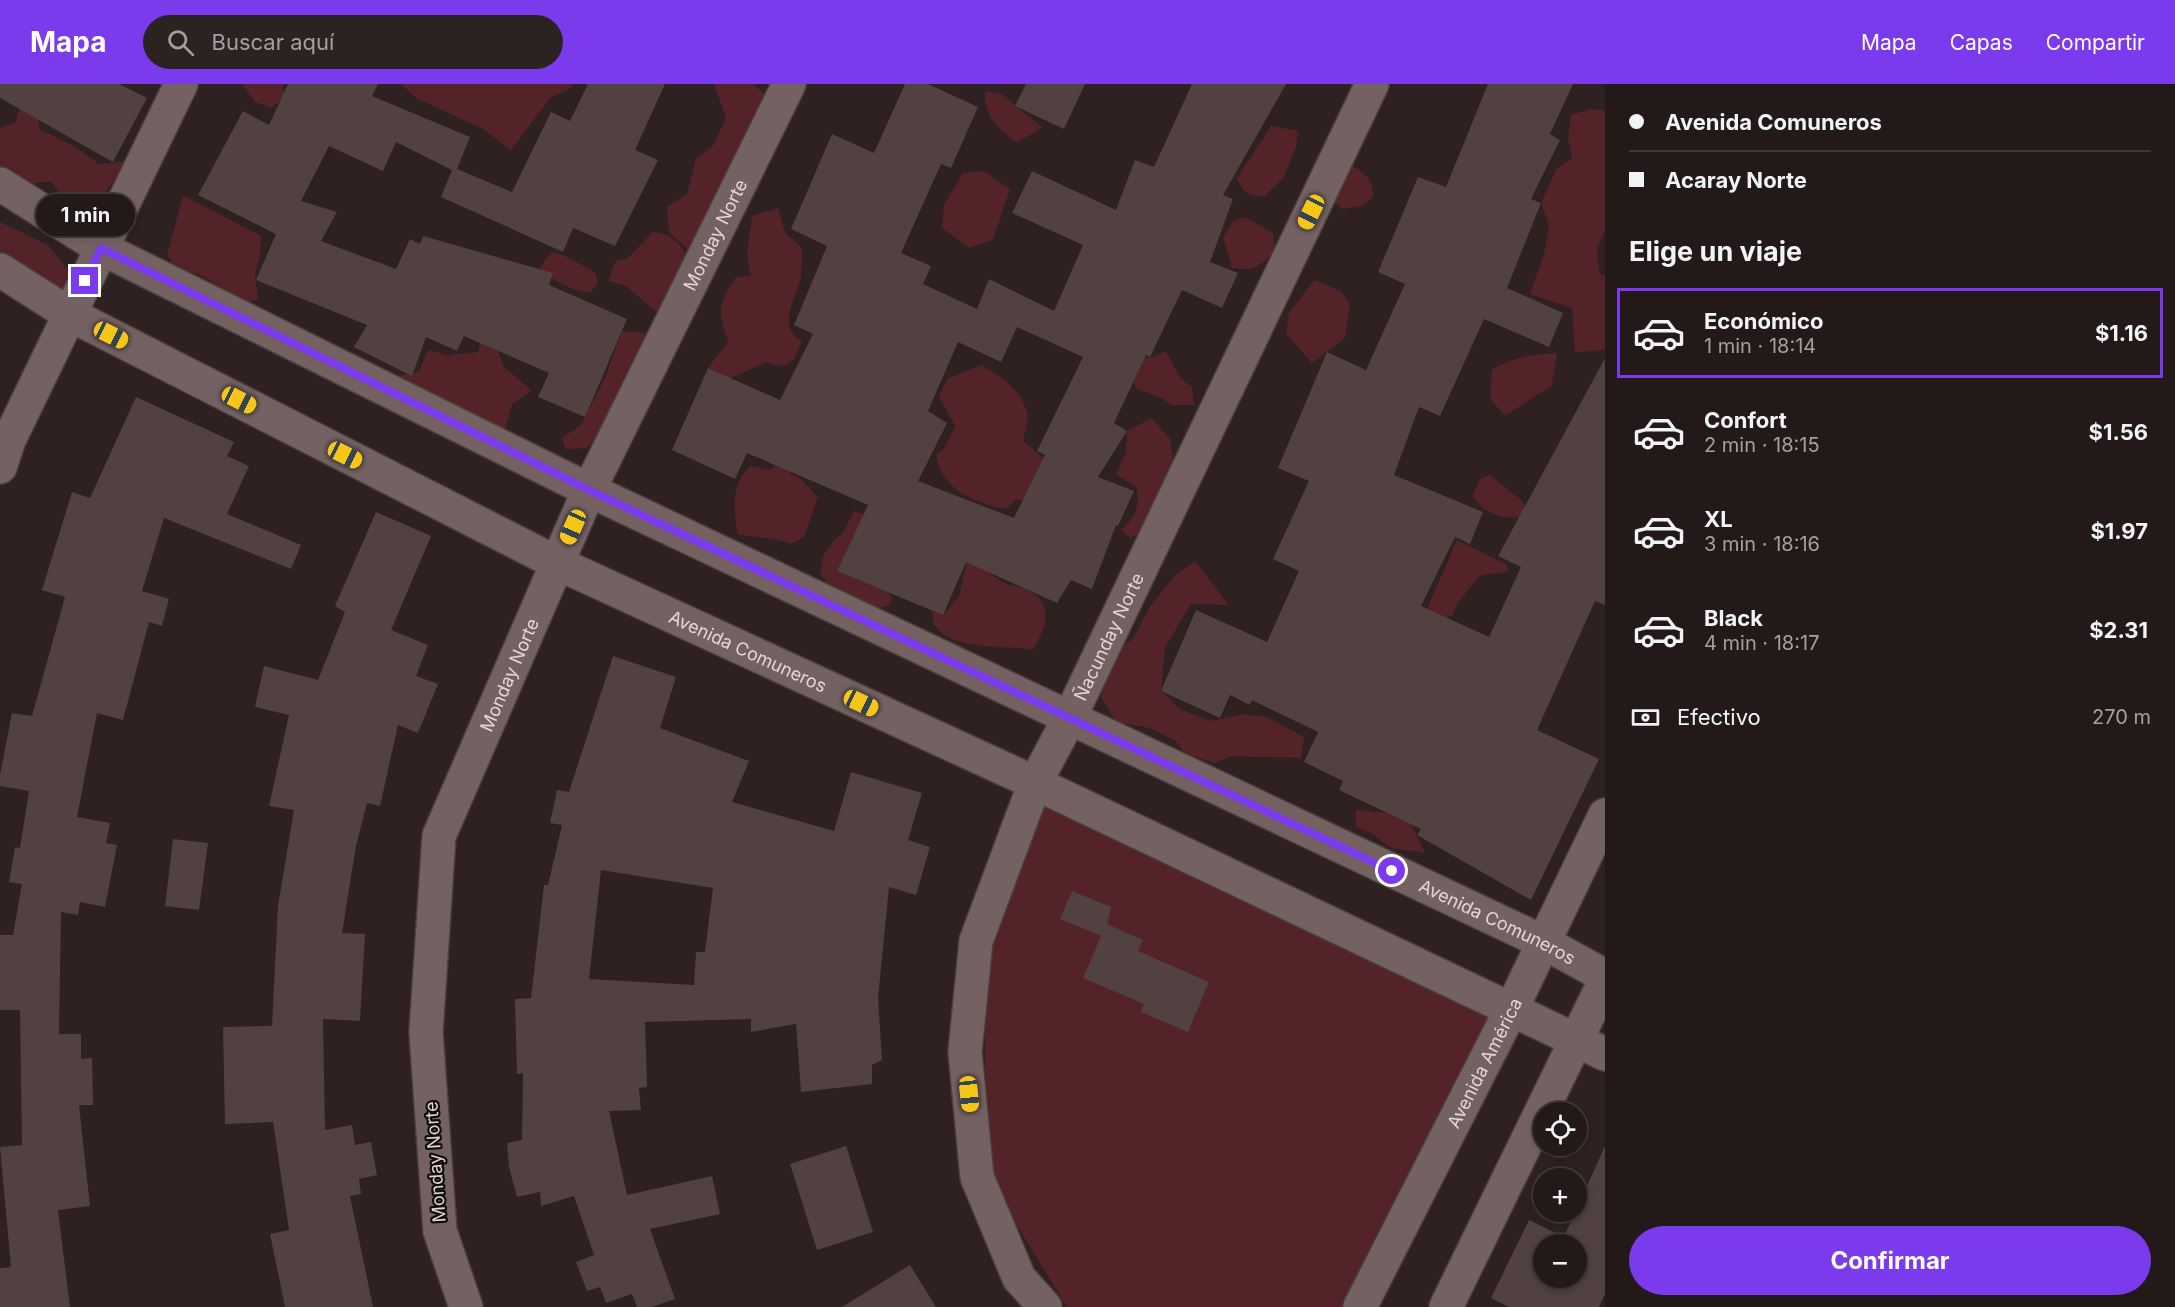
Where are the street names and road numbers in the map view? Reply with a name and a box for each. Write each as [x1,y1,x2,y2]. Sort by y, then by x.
street label: Monday Norte [679,176,751,294]
street label: Ñacunday Norte [1068,569,1148,704]
street label: Avenida Comuneros [666,606,830,696]
street label: Monday Norte [475,615,543,735]
street label: Avenida Comuneros [1416,875,1579,968]
street label: Avenida América [1442,994,1526,1131]
street label: Monday Norte [420,1101,450,1223]

